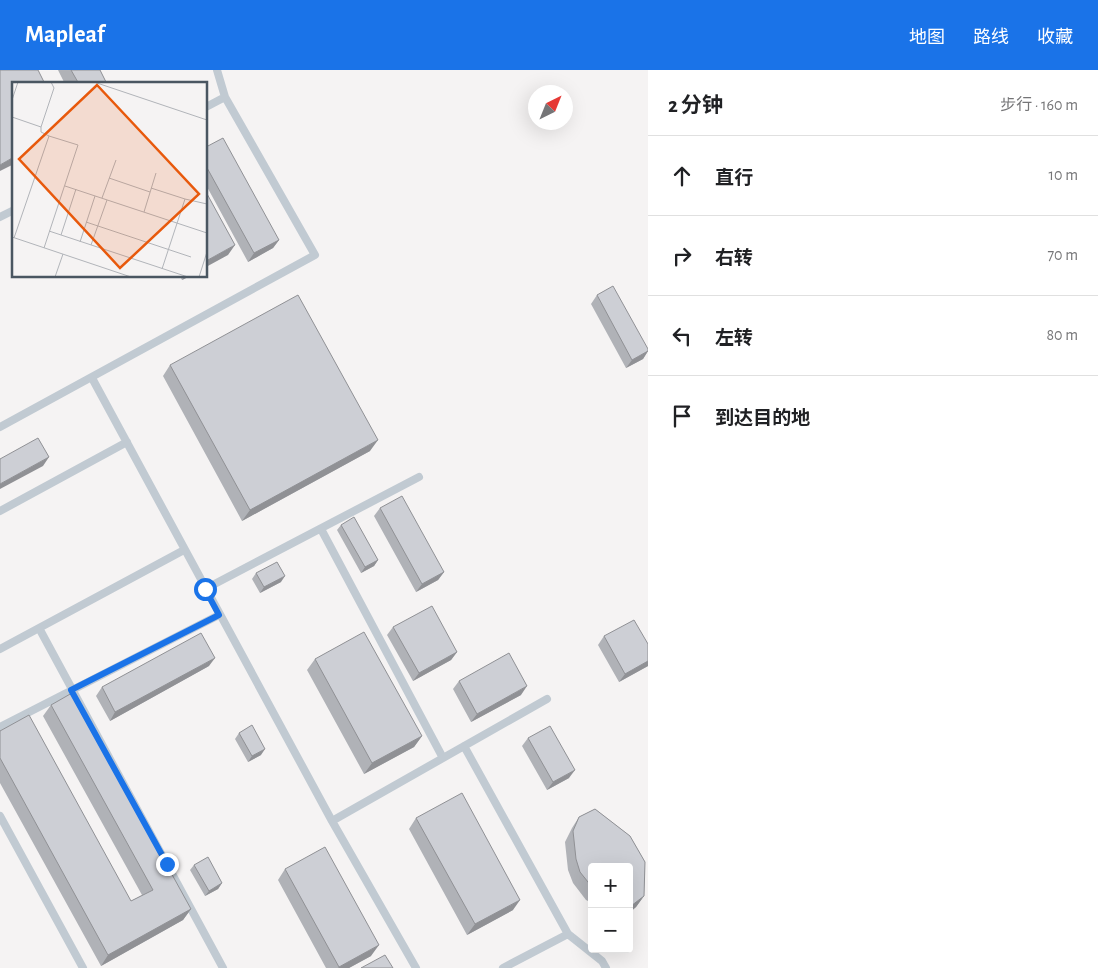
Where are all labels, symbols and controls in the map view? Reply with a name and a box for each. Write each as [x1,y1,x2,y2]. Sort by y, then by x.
text: Mapleaf [25,23,105,47]
text: 地图 [909,29,945,47]
text: 路线 [973,29,1009,47]
text: 收藏 [1037,29,1073,47]
inset map [12,82,208,278]
north arrow [528,85,573,130]
text: 2 分钟 [668,95,723,116]
text: 步行 · 160 m [1000,97,1078,113]
icon: ahead [668,162,696,190]
text: 10 m [1049,167,1078,183]
text: 直行 [715,169,753,188]
icon: right [668,242,696,270]
text: 70 m [1047,247,1078,263]
text: 右转 [715,249,753,268]
icon: left [668,322,696,350]
text: 80 m [1047,327,1078,343]
text: 左转 [715,329,753,348]
icon: arrive [668,402,696,430]
text: 到达目的地 [715,409,810,428]
route start [194,578,217,601]
route end [156,853,179,876]
map controls [588,863,633,953]
button: + [588,863,633,908]
button: − [588,908,633,953]

